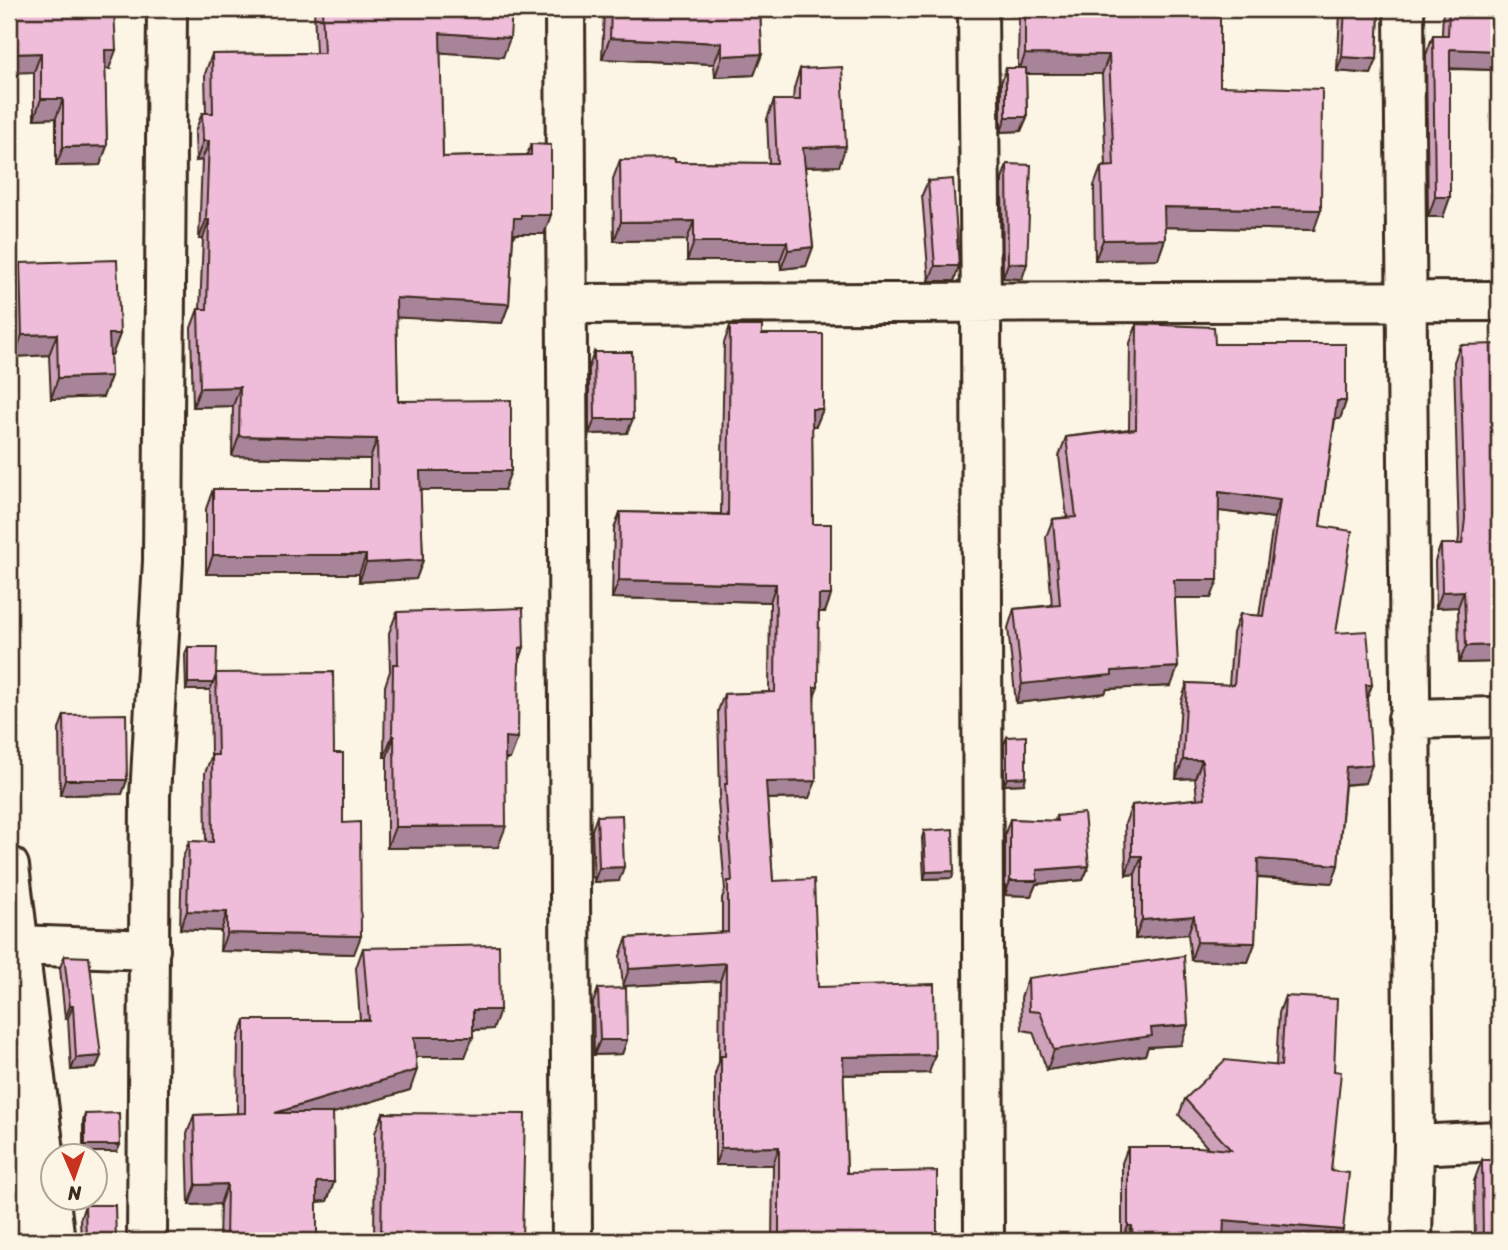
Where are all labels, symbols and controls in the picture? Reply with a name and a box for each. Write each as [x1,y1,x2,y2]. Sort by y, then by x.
north arrow [38,1142,108,1212]
text: N [67,1177,83,1210]

